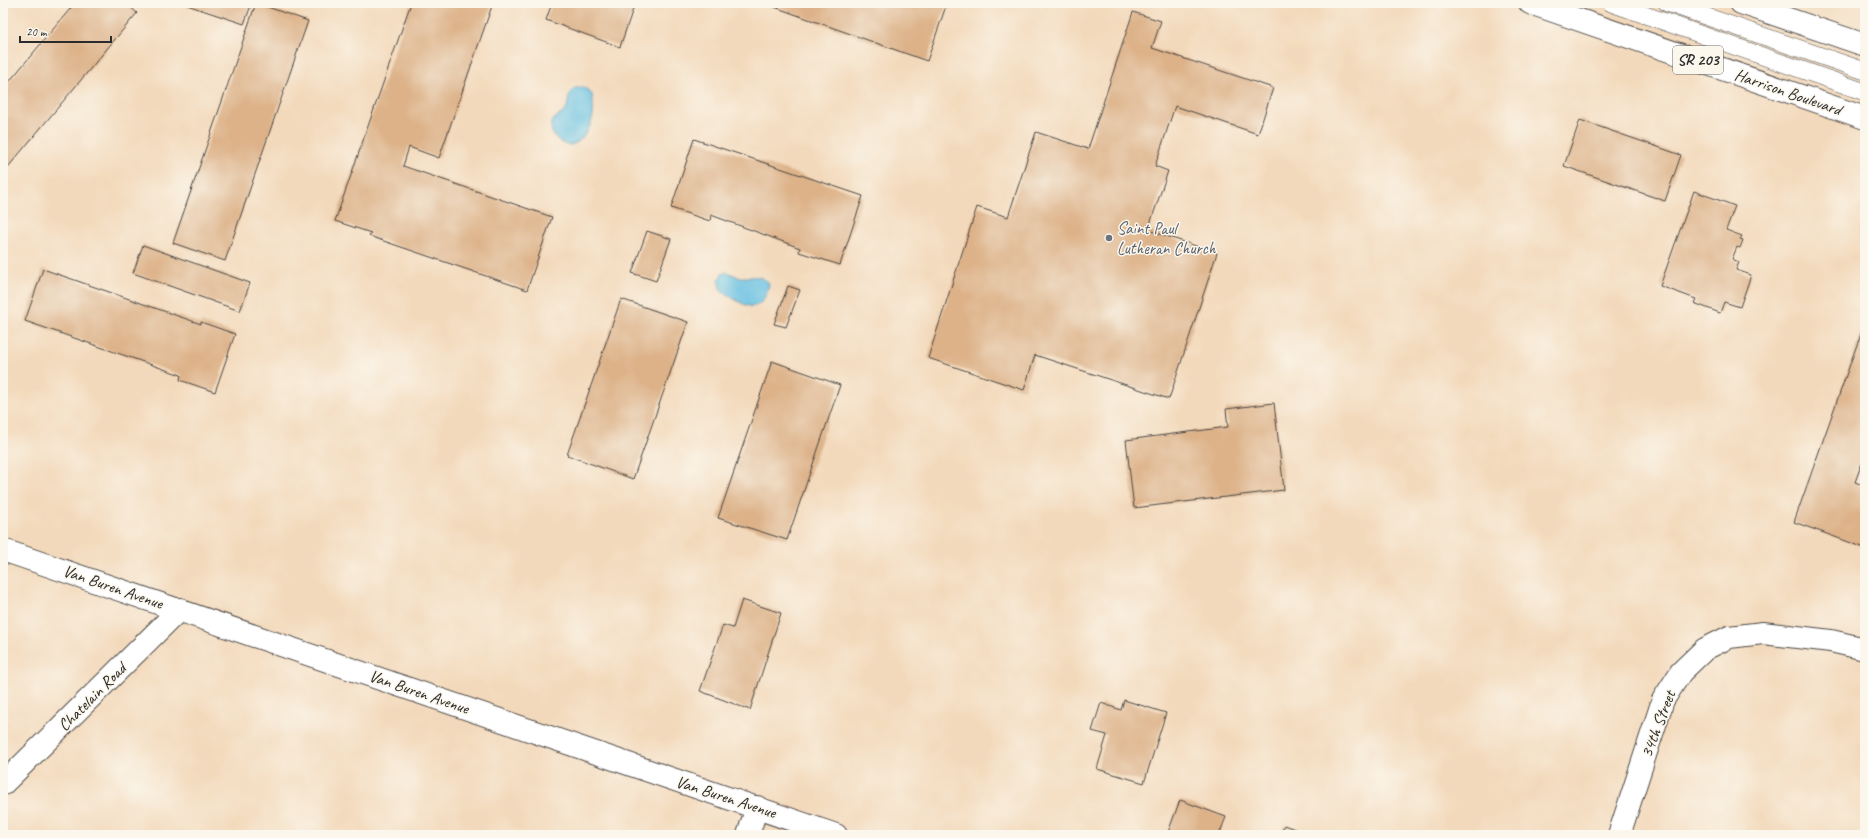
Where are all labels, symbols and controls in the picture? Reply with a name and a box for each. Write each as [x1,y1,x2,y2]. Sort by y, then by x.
scale bar [20,18,111,44]
text: 20 m [26,24,48,40]
road number: SR 203 [1673,46,1723,74]
street label: Harrison Boulevard [1732,64,1847,121]
place label: Saint Paul Lutheran Church [1117,218,1217,259]
marker: Saint Paul Lutheran Church [1104,233,1114,243]
street label: Van Buren Avenue [60,560,167,614]
street label: Chatelain Road [54,656,133,735]
street label: Van Buren Avenue [366,665,473,719]
street label: 34th Street [1636,686,1681,760]
street label: Van Buren Avenue [673,771,780,824]

